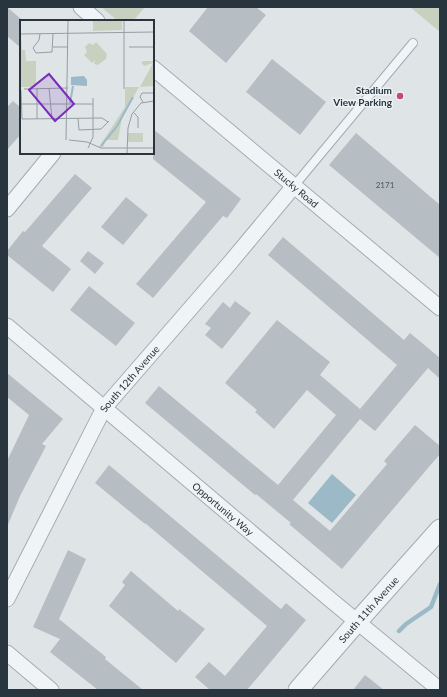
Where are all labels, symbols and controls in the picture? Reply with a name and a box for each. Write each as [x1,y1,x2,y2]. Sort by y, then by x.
inset map [20,20,154,154]
place label: Stadium View Parking [332,84,393,108]
marker: Stadium View Parking [395,91,405,101]
street label: Stucky Road [272,166,321,210]
house number: 2171 [376,180,395,190]
street label: South 12th Avenue [97,343,162,414]
street label: Opportunity Way [190,480,257,539]
street label: South 11th Avenue [336,574,401,645]

